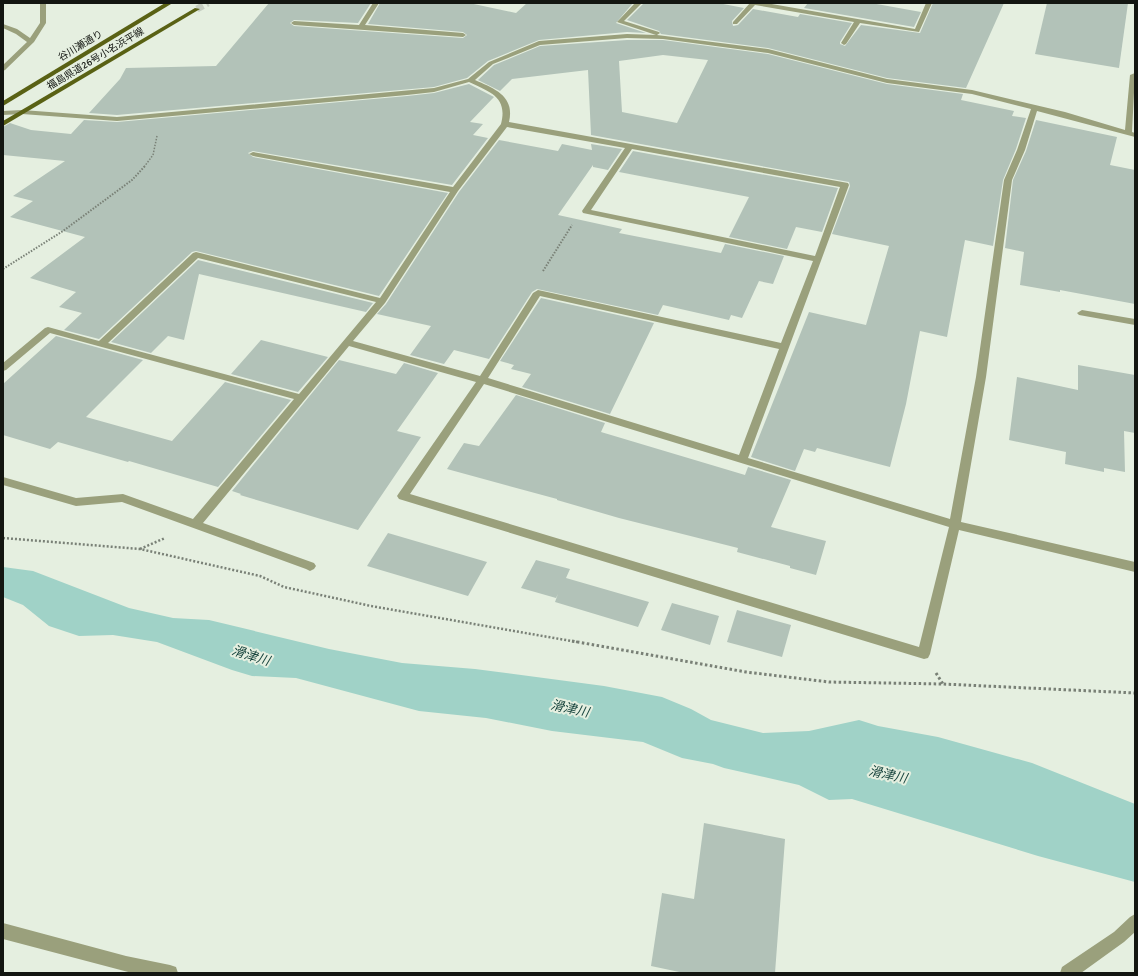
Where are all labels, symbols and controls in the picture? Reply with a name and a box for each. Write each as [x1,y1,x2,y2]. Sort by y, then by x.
street label: 福島県道26号小名浜平線 [45,25,146,93]
street label: 谷川瀬通り [56,28,105,64]
water label: 滑津川 [230,643,274,670]
water label: 滑津川 [549,697,592,721]
water label: 滑津川 [867,763,910,787]

